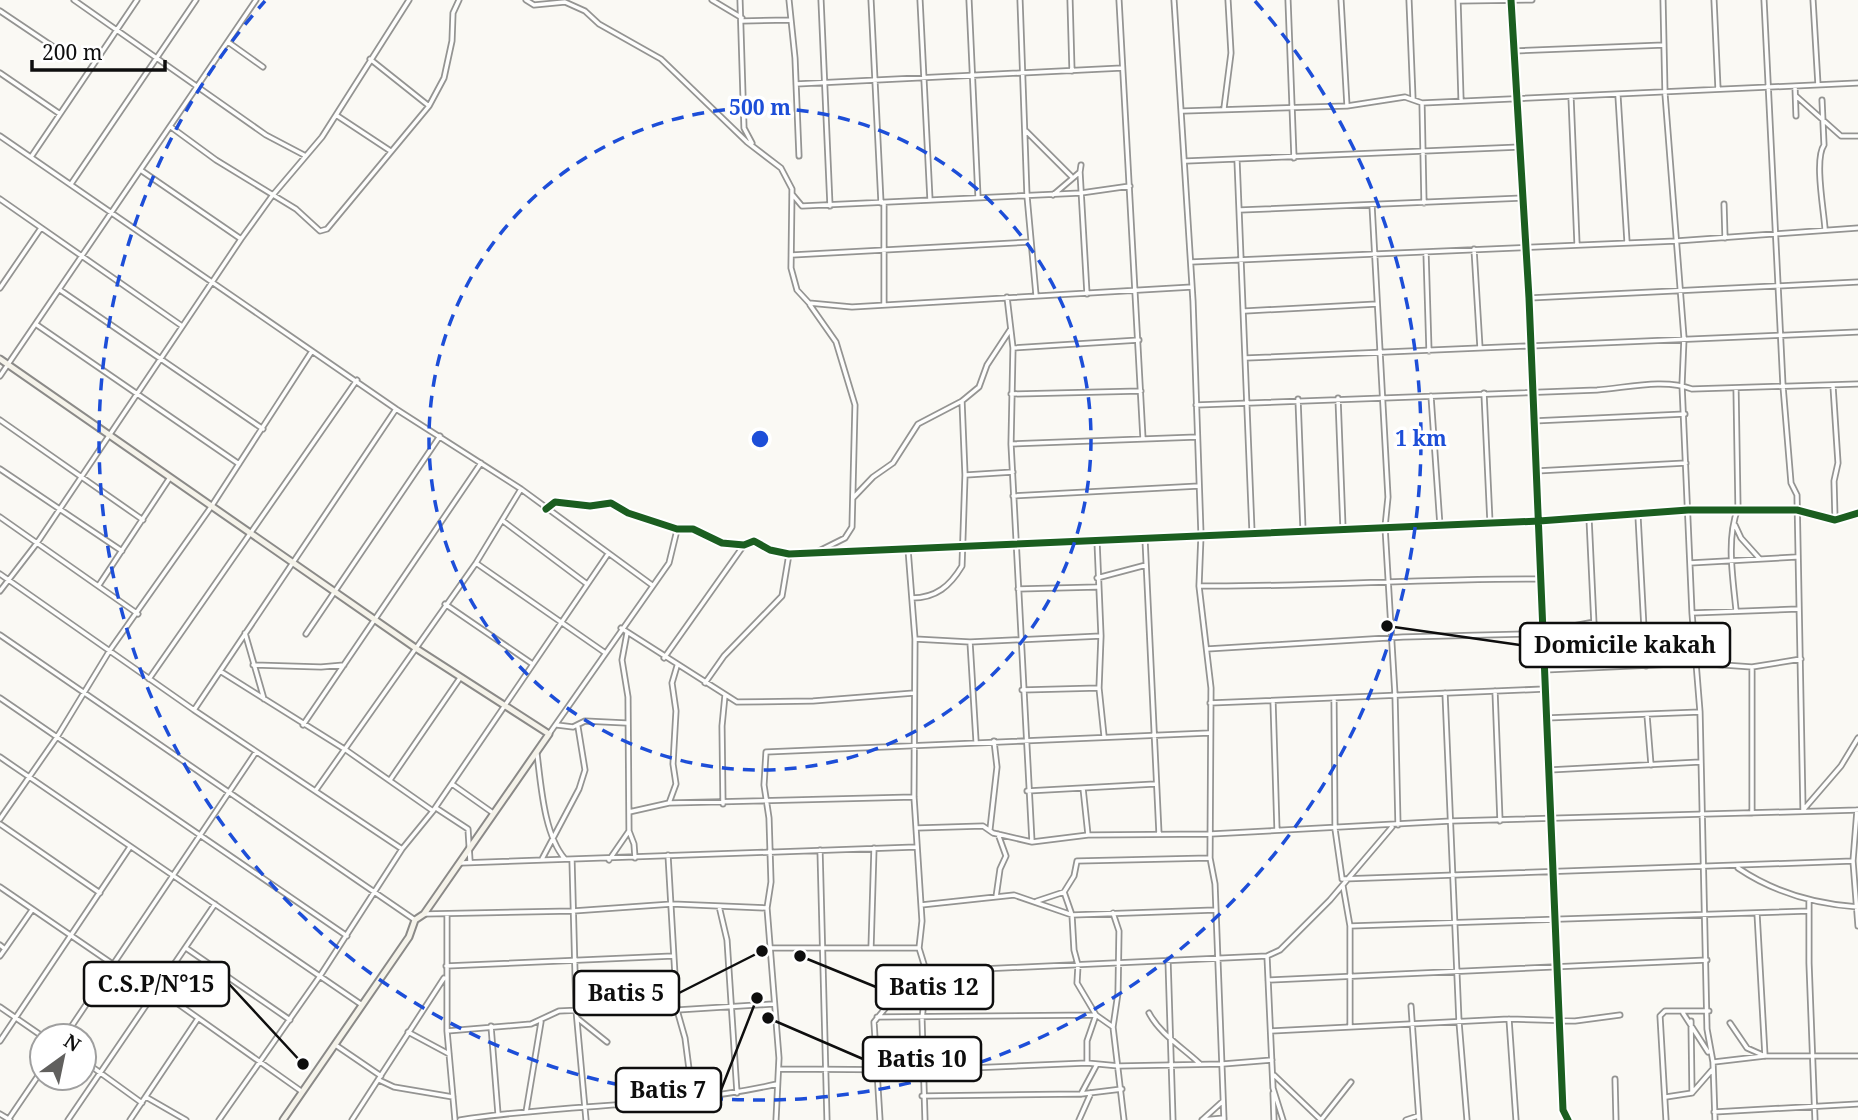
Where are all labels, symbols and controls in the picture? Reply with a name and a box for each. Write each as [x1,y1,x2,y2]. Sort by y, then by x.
scale bar [32,28,164,72]
text: 200 m [42,38,103,66]
text: 500 m [729,93,791,121]
text: 1 km [1395,424,1447,452]
centre of rings [748,427,772,451]
callout: Domicile kakah [1520,623,1730,667]
text: Domicile kakah [1534,628,1716,660]
callout: C.S.P/N°15 [84,962,229,1006]
callout: Batis 12 [876,965,993,1009]
text: C.S.P/N°15 [98,967,214,999]
text: Batis 12 [889,970,979,1002]
callout: Batis 5 [574,971,679,1015]
text: Batis 5 [588,976,664,1008]
north arrow [28,1022,98,1092]
text: N [59,1028,86,1058]
callout: Batis 10 [863,1037,981,1081]
text: Batis 10 [877,1042,967,1074]
callout: Batis 7 [616,1068,721,1112]
text: Batis 7 [630,1073,706,1105]

